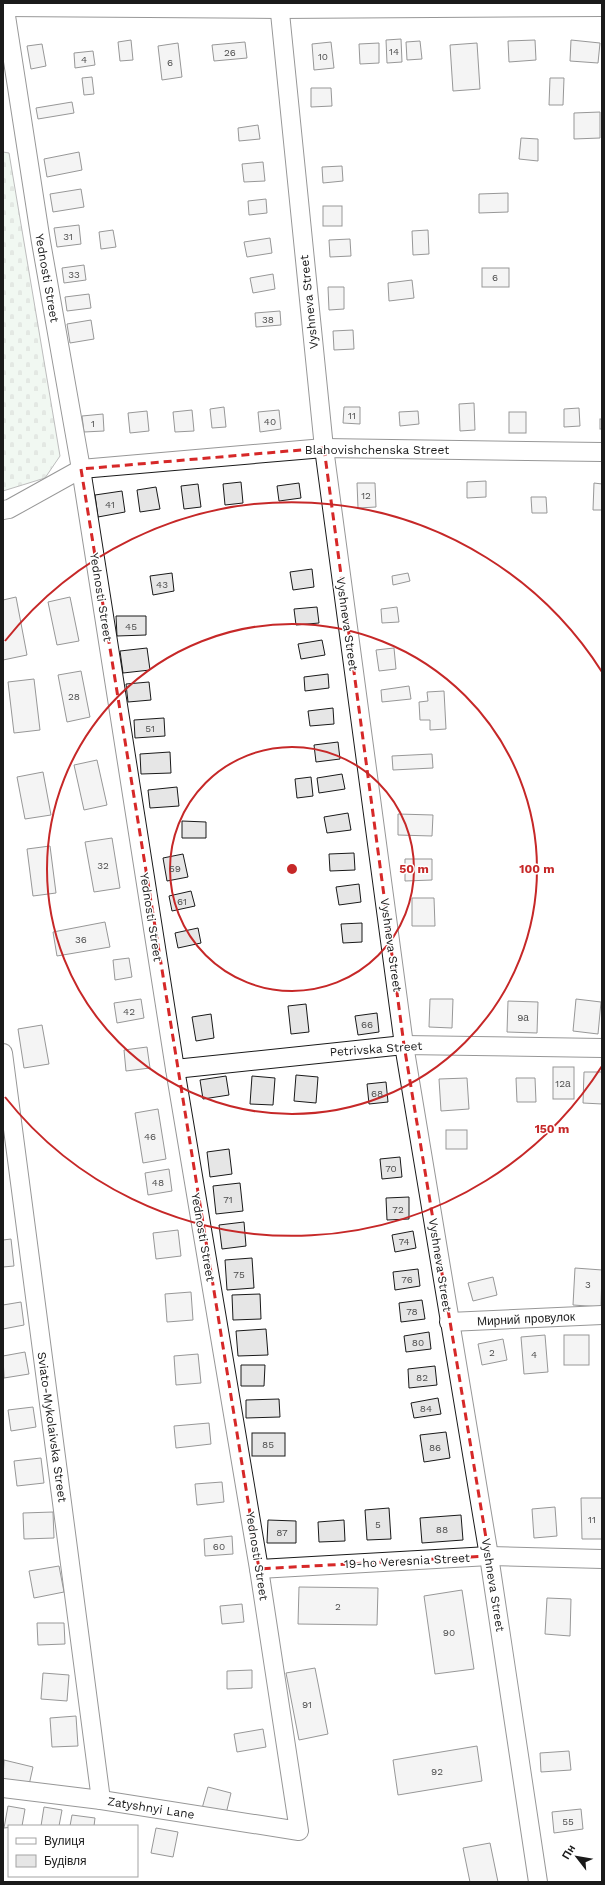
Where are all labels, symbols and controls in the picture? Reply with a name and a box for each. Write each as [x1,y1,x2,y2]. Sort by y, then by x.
house number: 14 [389,46,399,57]
house number: 26 [224,47,236,58]
house number: 10 [318,51,328,62]
house number: 4 [81,54,87,65]
house number: 6 [167,57,173,68]
house number: 31 [63,231,73,242]
street label: Yednosti Street [32,233,62,323]
street label: Vyshneva Street [297,254,321,350]
house number: 33 [68,269,80,280]
house number: 6 [492,272,498,283]
house number: 38 [262,314,274,325]
house number: 11 [348,410,356,421]
house number: 40 [264,416,276,427]
house number: 1 [91,418,95,429]
street label: Blahovishchenska Street [305,443,449,457]
house number: 12 [361,490,371,501]
house number: 41 [105,499,115,510]
street label: Yednosti Street [87,552,115,642]
street label: Vyshneva Street [333,576,361,672]
house number: 43 [156,579,168,590]
house number: 45 [125,621,137,632]
house number: 28 [68,691,80,702]
house number: 51 [145,723,155,734]
house number: 32 [97,860,109,871]
centre of rings [285,862,299,876]
text: 50 m [399,862,429,876]
text: 100 m [519,862,555,876]
house number: 59 [169,863,181,874]
street label: Yednosti Street [137,872,165,962]
house number: 61 [177,896,187,907]
street label: Vyshneva Street [377,897,405,993]
house number: 36 [75,934,87,945]
house number: 42 [123,1006,135,1017]
house number: 9а [517,1012,529,1023]
house number: 66 [361,1019,373,1030]
street label: Petrivska Street [329,1039,423,1059]
house number: 12а [555,1078,571,1089]
house number: 68 [371,1088,383,1099]
text: 150 m [535,1122,569,1136]
house number: 46 [144,1131,156,1142]
house number: 70 [385,1163,397,1174]
house number: 48 [152,1177,164,1188]
street label: Yednosti Street [188,1192,218,1282]
house number: 71 [223,1194,233,1205]
house number: 72 [392,1204,404,1215]
street label: Vyshneva Street [426,1217,454,1313]
house number: 74 [398,1236,410,1247]
house number: 75 [233,1269,245,1280]
house number: 76 [401,1274,413,1285]
house number: 3 [585,1279,591,1290]
house number: 78 [406,1306,418,1317]
street label: Мирний провулок [477,1309,576,1329]
house number: 80 [412,1337,424,1348]
house number: 2 [489,1347,495,1358]
house number: 4 [531,1349,537,1360]
street label: Sviato-Mykolaivska Street [35,1351,69,1503]
house number: 82 [416,1372,428,1383]
house number: 84 [420,1403,432,1414]
house number: 85 [262,1439,274,1450]
house number: 86 [429,1442,441,1453]
street label: Yednosti Street [243,1511,271,1601]
house number: 11 [588,1514,596,1525]
house number: 5 [375,1519,381,1530]
house number: 88 [436,1524,448,1535]
house number: 87 [276,1527,288,1538]
street label: Vyshneva Street [479,1537,507,1633]
house number: 60 [213,1541,225,1552]
street label: 19-ho Veresnia Street [344,1551,470,1571]
house number: 2 [335,1601,341,1612]
house number: 90 [443,1627,455,1638]
house number: 91 [302,1699,312,1710]
house number: 92 [431,1766,443,1777]
street label: Zatyshnyi Lane [106,1794,196,1822]
house number: 55 [562,1816,574,1827]
legend [8,1825,138,1877]
text: Вулиця [44,1834,85,1848]
north arrow [557,1837,597,1877]
text: Пн [560,1843,578,1862]
text: Будівля [44,1854,86,1868]

